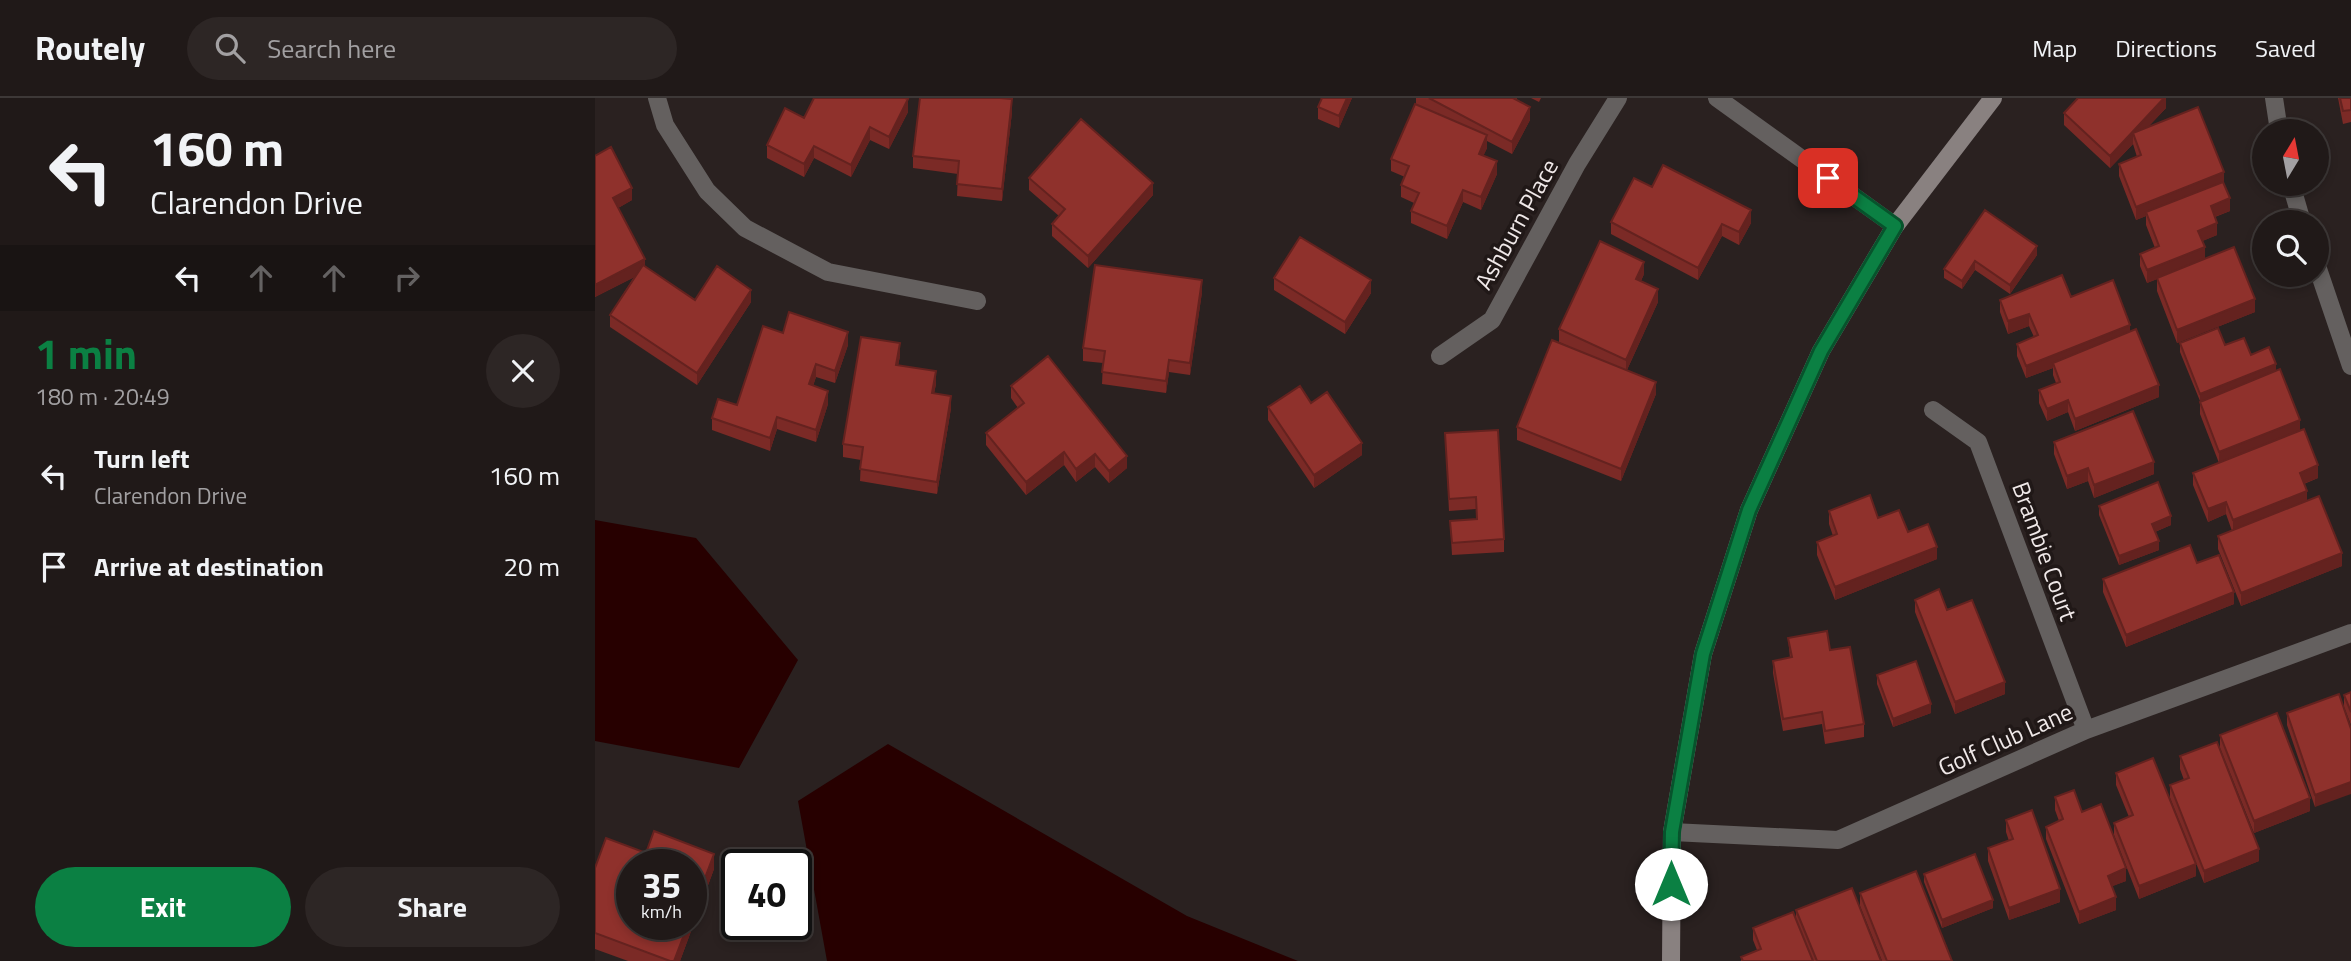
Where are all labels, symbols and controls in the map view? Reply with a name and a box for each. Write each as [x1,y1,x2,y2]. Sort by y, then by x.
search box [187,17,677,80]
text: Routely [35,23,145,73]
icon: search [211,29,249,67]
text: Search here [267,29,396,68]
text: Map [2032,30,2077,66]
text: Directions [2115,30,2217,66]
text: Saved [2255,30,2316,66]
text: 160 m [150,110,284,185]
north arrow [2252,119,2329,196]
map controls [2252,119,2329,287]
icon: left [35,126,126,217]
pin [1798,148,1858,208]
street label: Ashburn Place [1465,152,1567,296]
icon: arrive [1809,159,1847,197]
text: Clarendon Drive [150,178,363,226]
button: search [2252,210,2329,287]
icon: left [169,259,207,297]
icon: ahead [242,259,280,297]
icon: ahead [315,259,353,297]
icon: right [388,259,426,297]
text: 1 min [35,321,137,385]
button: close [486,334,560,408]
text: 180 m · 20:49 [35,379,170,414]
text: Turn left [94,439,189,478]
text: 160 m [489,456,560,495]
icon: left [35,457,73,495]
street label: Brambie Court [2003,477,2087,626]
text: Clarendon Drive [94,478,247,513]
text: Arrive at destination [94,547,324,586]
text: 20 m [503,547,560,586]
icon: arrive [35,548,73,586]
street label: Golf Club Lane [1932,693,2078,785]
position arrow [1634,847,1708,921]
speed limit sign: 40 [721,849,812,940]
text: 35 [642,858,681,912]
button: Exit [35,867,291,947]
button: Share [305,867,560,947]
text: km/h [641,898,682,925]

